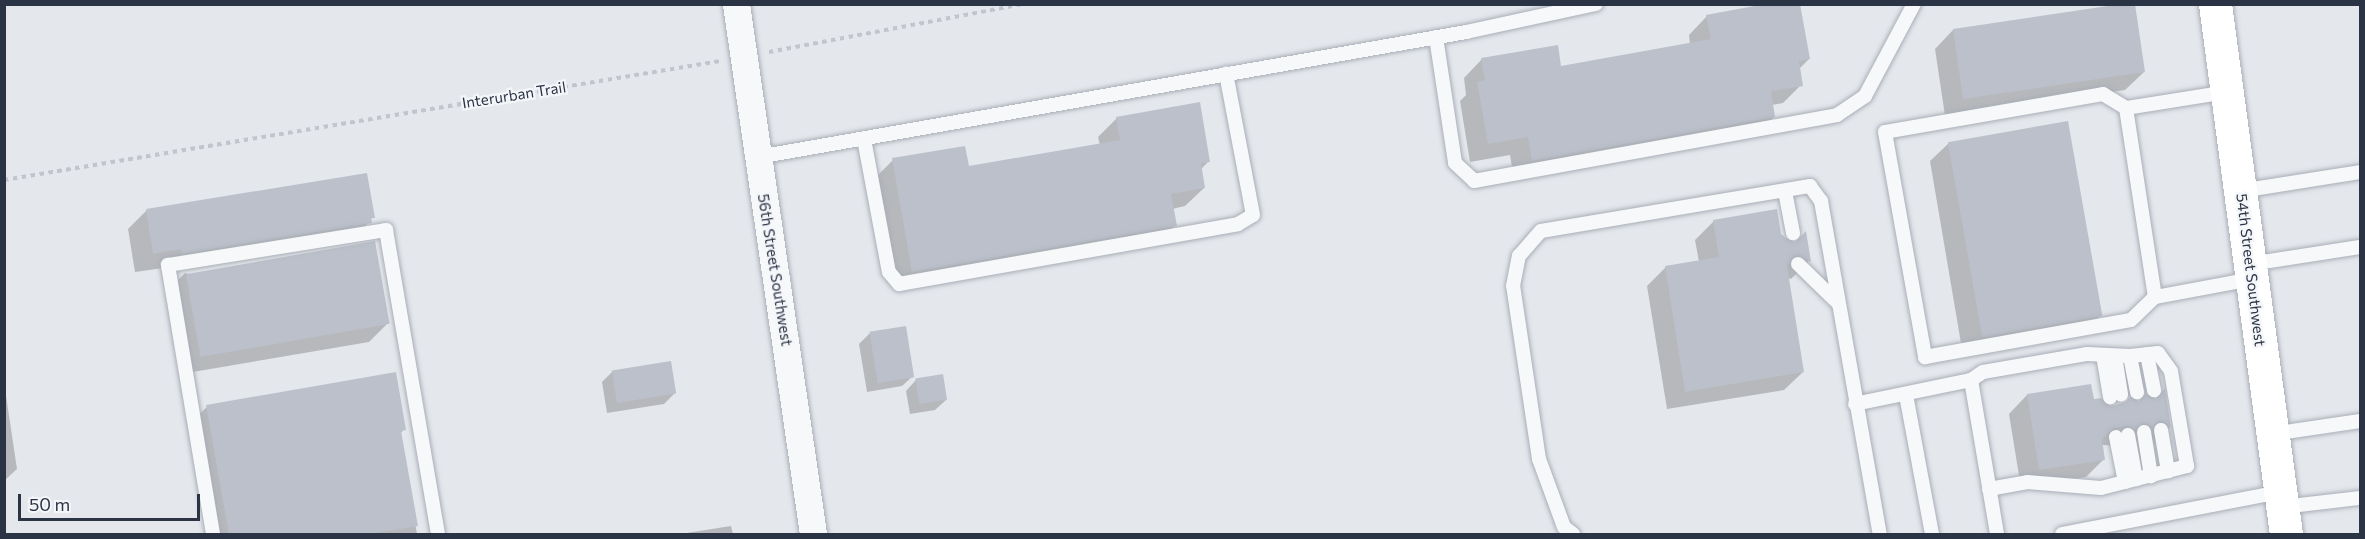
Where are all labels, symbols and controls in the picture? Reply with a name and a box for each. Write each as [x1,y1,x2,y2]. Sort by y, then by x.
street label: Interurban Trail [461,78,567,112]
street label: 56th Street Southwest [754,193,796,347]
street label: 54th Street Southwest [2233,193,2269,347]
scale bar [21,482,202,520]
text: 50 m [29,493,70,515]

